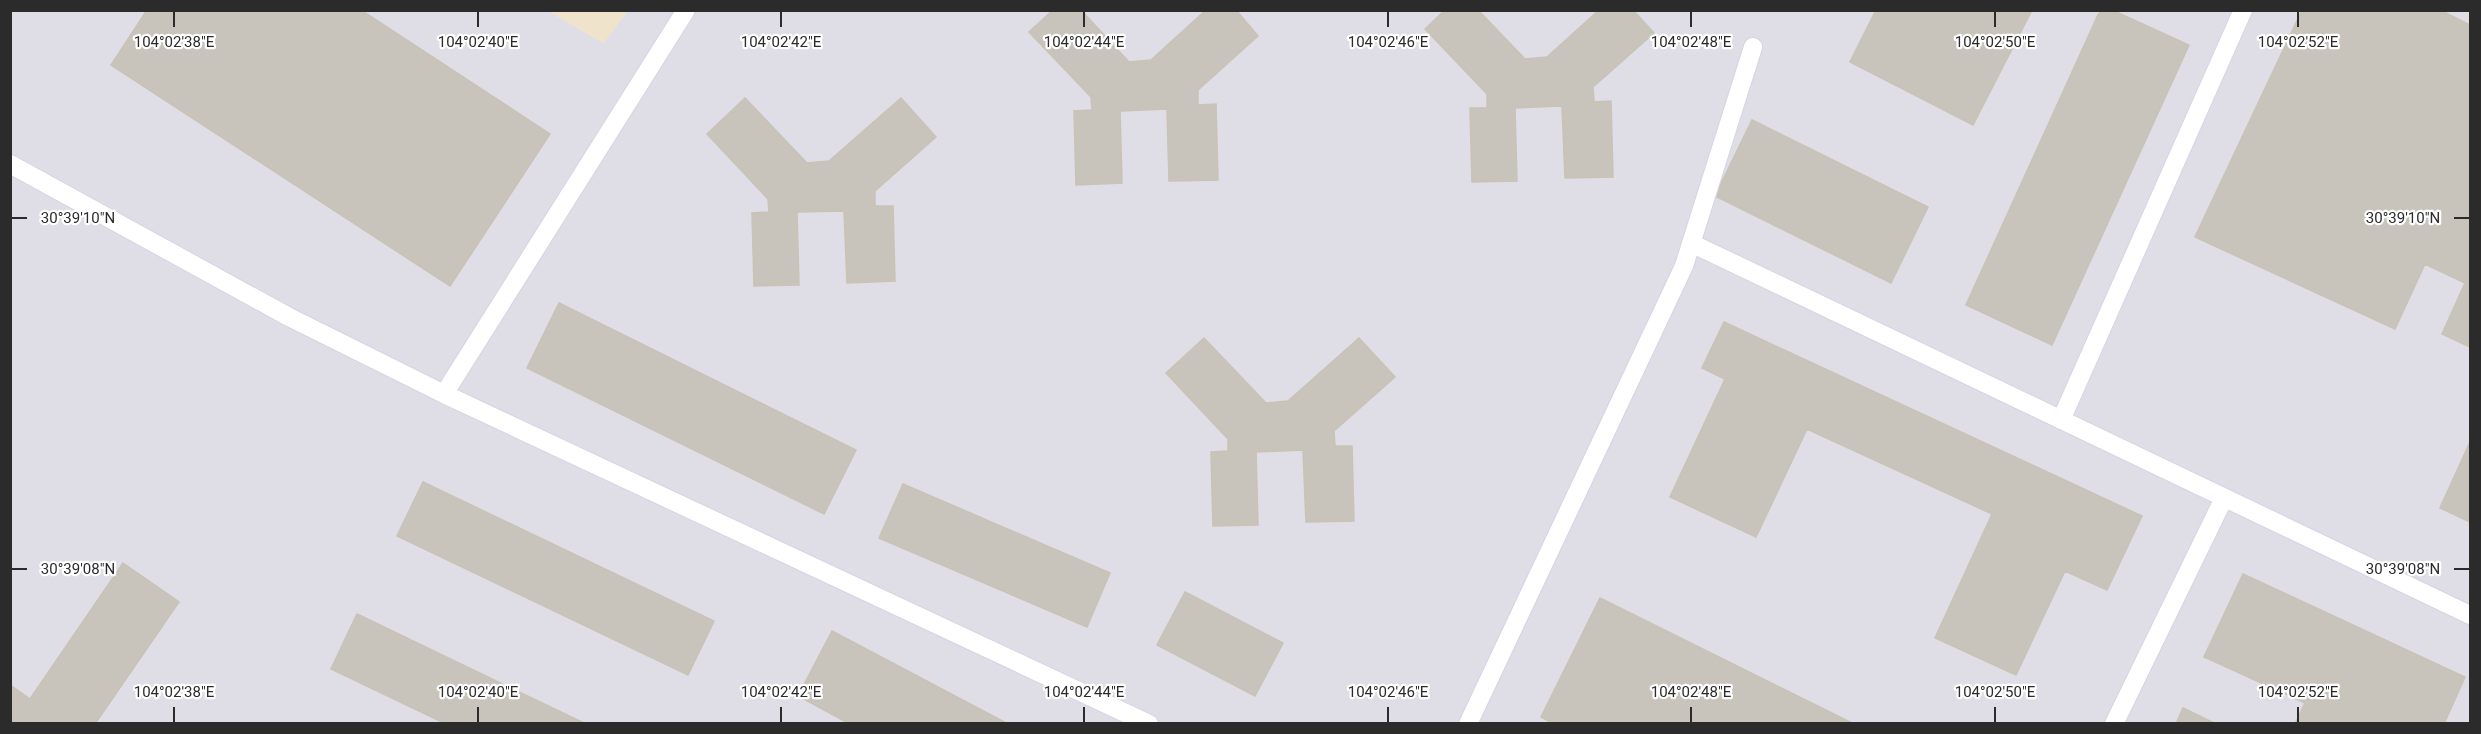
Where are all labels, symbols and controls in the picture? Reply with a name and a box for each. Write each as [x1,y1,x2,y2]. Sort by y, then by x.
text: 104°02'38"E [134,33,215,51]
text: 104°02'40"E [438,33,519,51]
text: 104°02'42"E [741,33,822,51]
text: 104°02'44"E [1044,33,1125,51]
text: 104°02'46"E [1348,33,1429,51]
text: 104°02'48"E [1651,33,1732,51]
text: 104°02'50"E [1955,33,2036,51]
text: 104°02'52"E [2258,33,2339,51]
text: 30°39'10"N [41,209,115,227]
text: 30°39'10"N [2366,209,2440,227]
text: 30°39'08"N [41,560,115,578]
text: 30°39'08"N [2366,560,2440,578]
text: 104°02'38"E [134,683,215,701]
text: 104°02'40"E [438,683,519,701]
text: 104°02'42"E [741,683,822,701]
text: 104°02'44"E [1044,683,1125,701]
text: 104°02'46"E [1348,683,1429,701]
text: 104°02'48"E [1651,683,1732,701]
text: 104°02'50"E [1955,683,2036,701]
text: 104°02'52"E [2258,683,2339,701]

